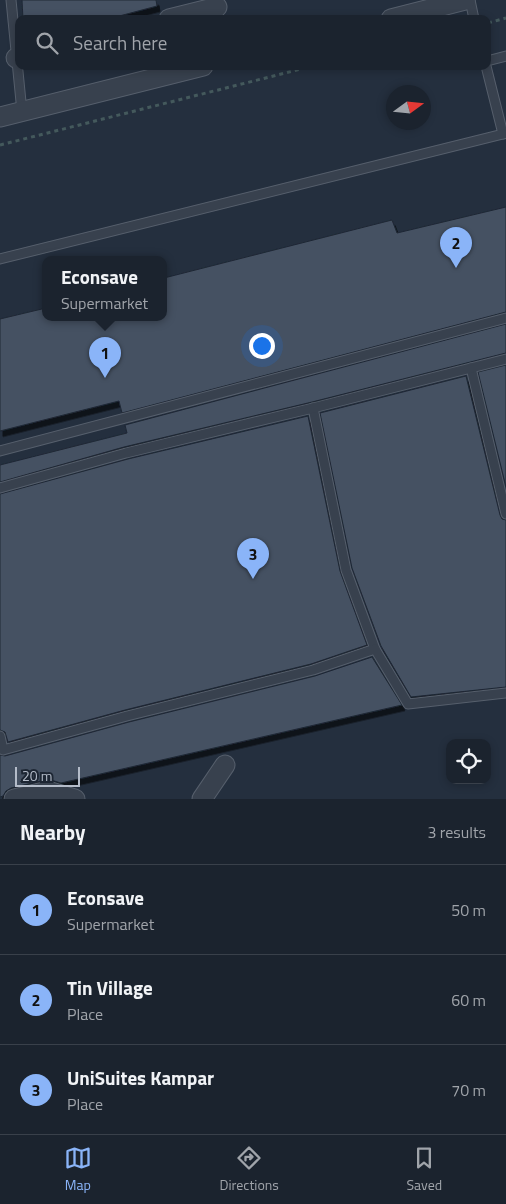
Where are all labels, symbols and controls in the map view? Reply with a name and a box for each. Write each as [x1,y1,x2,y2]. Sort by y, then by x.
search box [15,15,491,70]
text: Search here [73,28,167,57]
icon: search [33,29,61,57]
north arrow [386,85,431,130]
pin: 2 [440,227,472,268]
popup [42,256,167,321]
text: Econsave [61,262,138,291]
text: Supermarket [61,291,148,315]
your location [249,333,275,359]
pin: 1 [89,337,121,378]
pin: 3 [237,538,269,579]
map controls [446,739,491,784]
button: locate [446,739,491,784]
scale bar [15,764,80,787]
text: 20 m [22,765,52,786]
text: Nearby [20,816,85,848]
text: 3 results [427,820,486,844]
text: Econsave [67,883,144,912]
text: 1 [32,898,40,922]
text: 50 m [451,898,486,922]
text: Supermarket [67,912,154,936]
text: Tin Village [67,973,153,1002]
text: 2 [32,988,40,1012]
text: 60 m [451,988,486,1012]
text: Place [67,1002,103,1026]
text: UniSuites Kampar [67,1063,214,1092]
text: 3 [32,1078,40,1102]
text: 70 m [451,1078,486,1102]
text: Place [67,1092,103,1116]
tab: Map [64,1144,92,1195]
tab: Directions [219,1144,279,1195]
tab: Saved [407,1144,442,1195]

